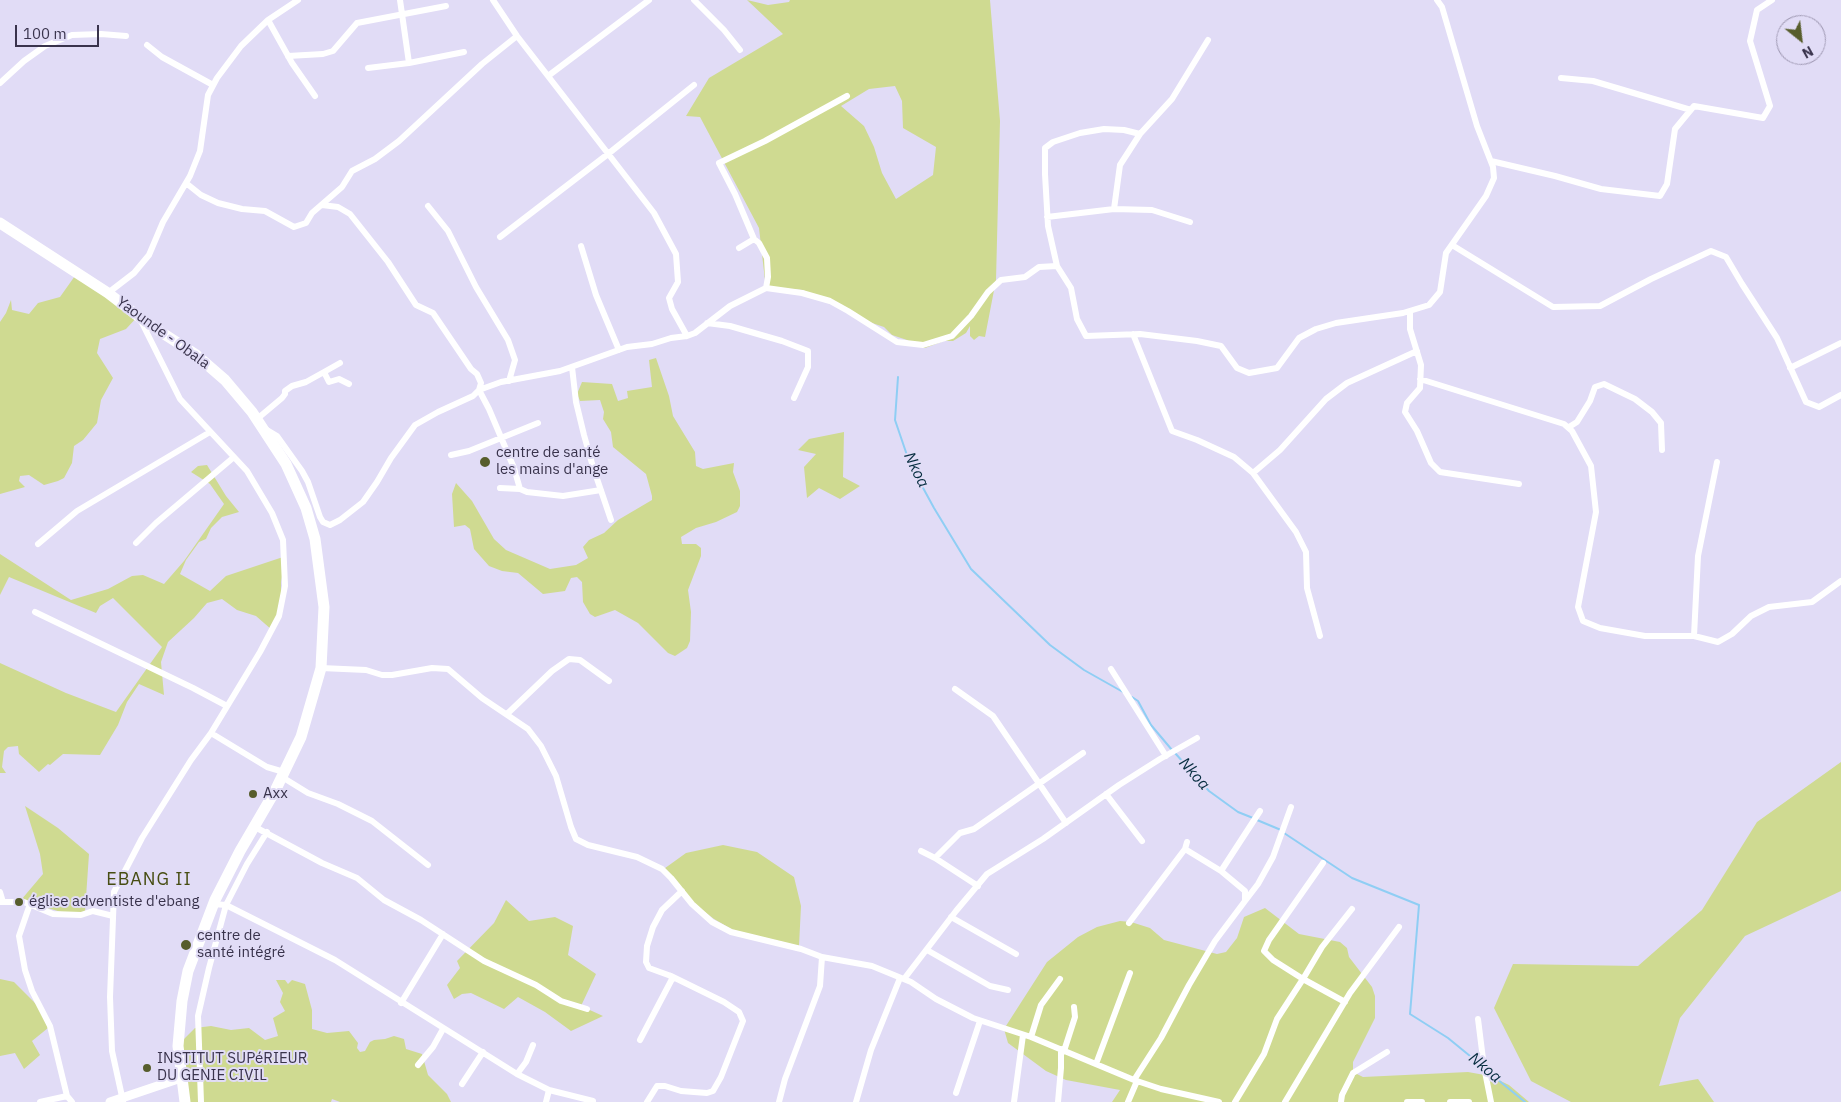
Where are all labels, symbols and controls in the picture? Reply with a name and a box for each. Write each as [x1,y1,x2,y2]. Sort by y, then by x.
scale bar [18,15,101,47]
north arrow [1776,15,1826,65]
text: 100 m [23,24,67,43]
text: N [1799,42,1817,63]
street label: Yaounde - Obala [113,293,213,373]
place label: centre de santé les mains d'ange [496,444,608,479]
water label: Nkoa [899,449,933,491]
marker: centre de santé les mains d'ange [478,455,492,469]
water label: Nkoa [1174,754,1214,794]
place label: Axx [263,785,288,803]
marker: Axx [247,788,259,800]
district label: EBANG II [105,869,193,891]
place label: église adventiste d'ebang [29,893,199,911]
marker: église adventiste d'ebang [13,896,25,908]
place label: centre de santé intégré [197,927,285,962]
marker: centre de santé intégré [179,938,193,952]
water label: Nkoa [1465,1049,1505,1087]
place label: INSTITUT SUPéRIEUR DU GENIE CIVIL [157,1050,307,1085]
marker: INSTITUT SUPéRIEUR DU GENIE CIVIL [141,1062,153,1074]

